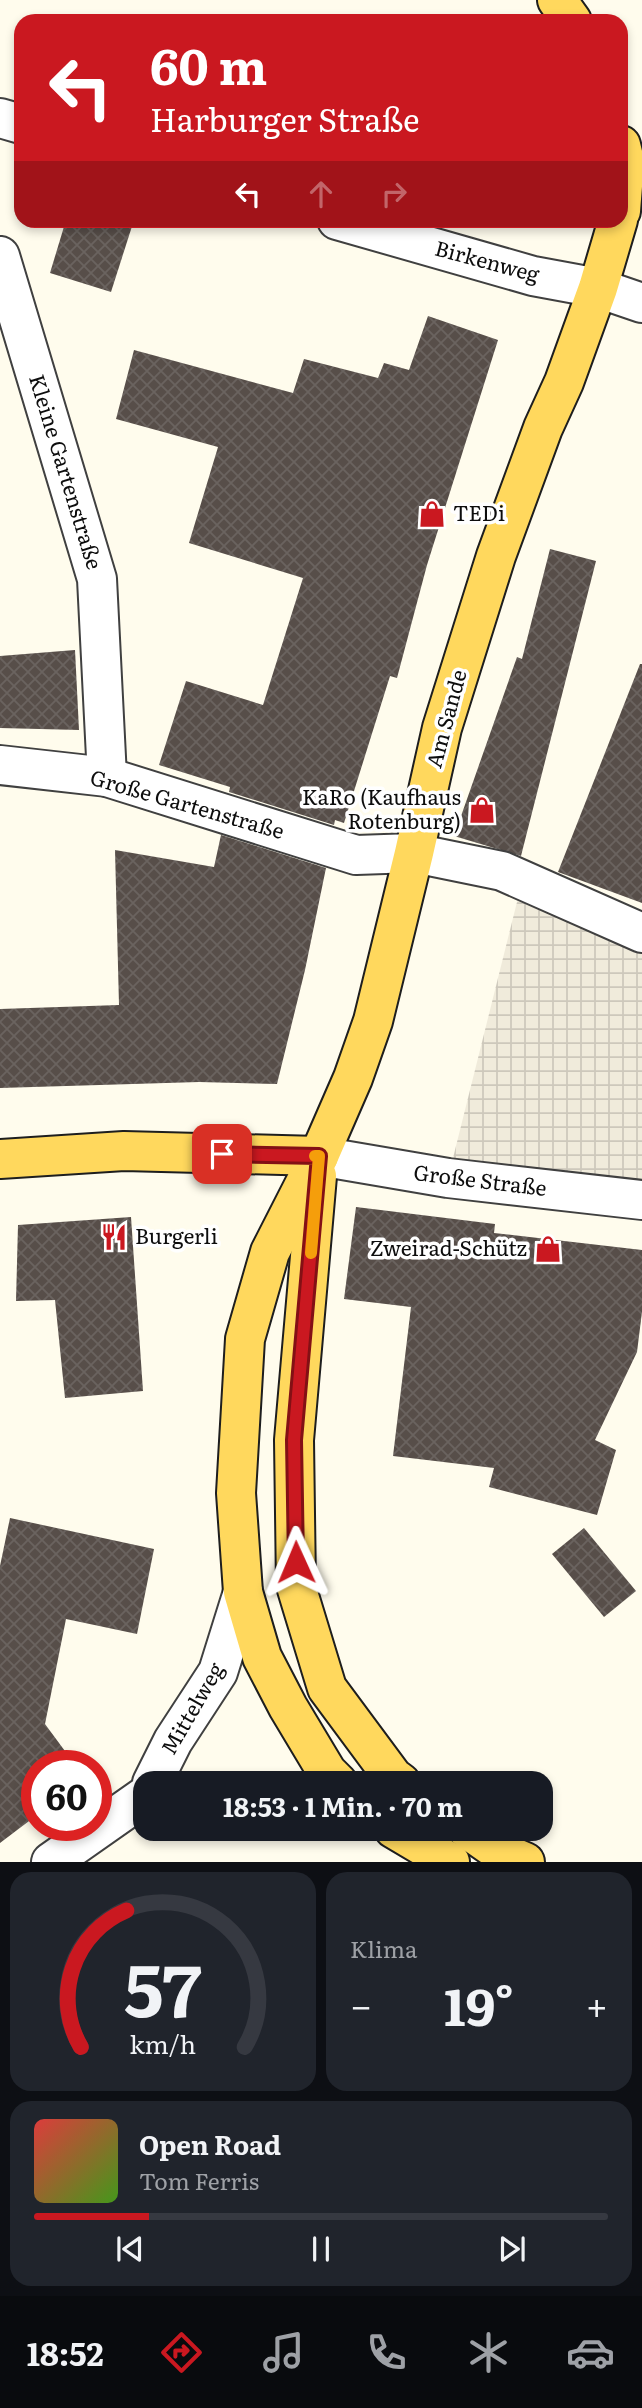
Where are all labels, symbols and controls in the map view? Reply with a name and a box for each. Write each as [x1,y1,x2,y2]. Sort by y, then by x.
text: 60 m [150,27,267,100]
icon: left [35,42,126,133]
text: Harburger Straße [150,94,420,142]
icon: left [229,175,267,213]
icon: ahead [302,175,340,213]
icon: right [375,175,413,213]
street label: Birkenweg [432,231,544,288]
street label: Kleine Gartenstraße [23,370,112,573]
place label: TEDi [453,496,505,527]
shop icon: TEDi [417,499,447,529]
street label: Am Sande [417,666,473,771]
street label: Große Gartenstraße [87,760,288,845]
place label: KaRo (Kaufhaus Rotenburg) [302,780,461,835]
shop icon: KaRo (Kaufhaus Rotenburg) [467,795,497,825]
pin [192,1124,252,1184]
icon: arrive [203,1135,241,1173]
street label: Große Straße [412,1155,549,1202]
place label: Burgerli [135,1219,218,1250]
restaurant icon: Burgerli [99,1222,129,1252]
place label: Zweirad-Schütz [370,1231,527,1262]
shop icon: Zweirad-Schütz [533,1234,563,1264]
position arrow [259,1525,333,1599]
street label: Mittelweg [152,1656,230,1760]
speed limit sign: 60 [21,1750,112,1841]
text: 18:53 · 1 Min. · 70 m [223,1786,463,1825]
text: Klima [350,1931,417,1965]
text: 57 [124,1932,202,2040]
text: 19° [444,1965,514,2042]
text: − [350,1975,372,2032]
text: + [586,1975,608,2032]
text: km/h [130,2025,196,2062]
text: Open Road [139,2124,281,2163]
text: Tom Ferris [139,2163,259,2197]
icon: previous [111,2230,149,2268]
icon: pause [302,2230,340,2268]
icon: next [493,2230,531,2268]
text: 18:52 [27,2328,104,2376]
icon: directions [157,2328,206,2377]
icon: music [259,2328,308,2377]
icon: phone [362,2328,411,2377]
icon: climate [464,2328,513,2377]
icon: car [566,2328,615,2377]

